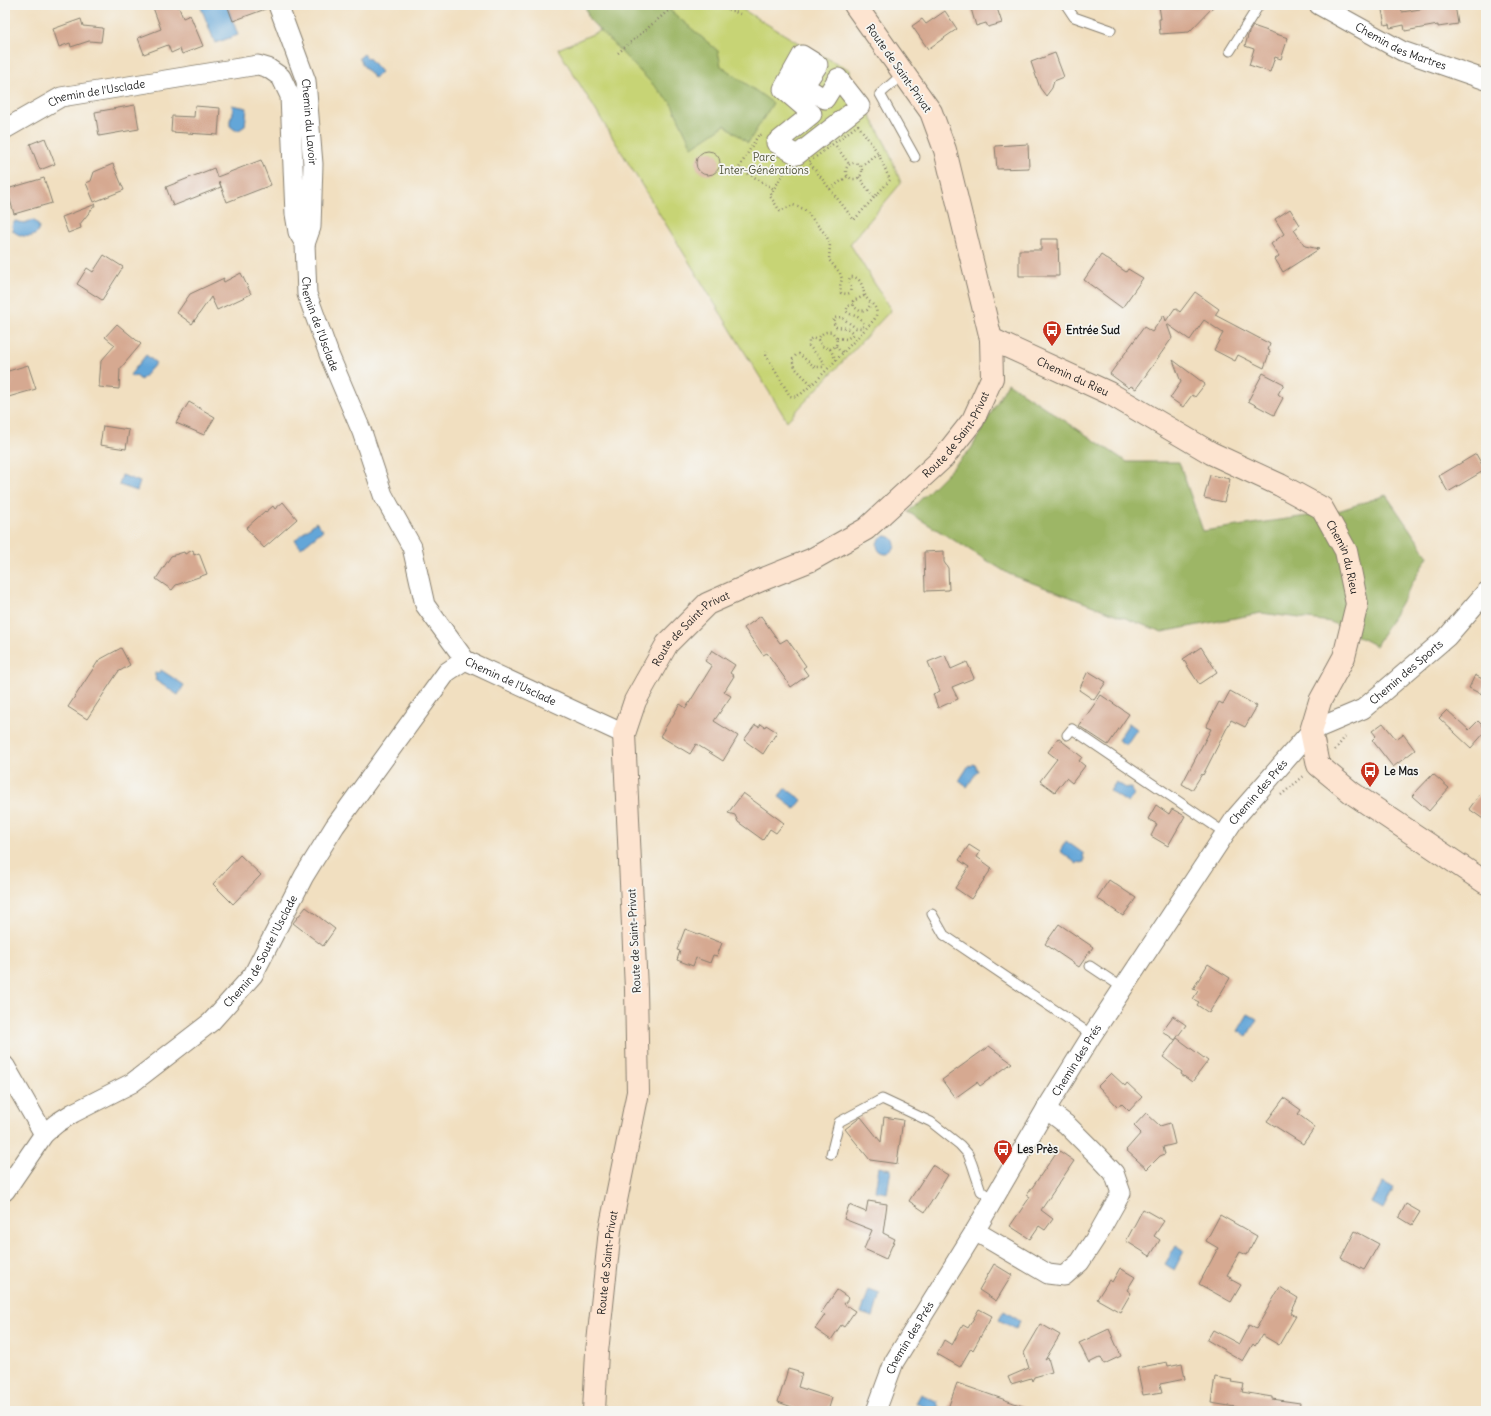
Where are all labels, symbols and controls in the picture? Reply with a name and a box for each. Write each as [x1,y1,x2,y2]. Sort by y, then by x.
street label: Chemin des Martres [1353,19,1448,73]
street label: Route de Saint-Privat [863,21,935,115]
street label: Chemin de l'Usclade [45,76,146,110]
street label: Chemin du Lavoir [299,78,320,166]
park label: Parc Inter-Générations [719,150,809,177]
street label: Chemin de l'Usclade [299,276,342,374]
bus stop icon: Entrée Sud [1041,319,1063,347]
place label: Entrée Sud [1066,323,1121,337]
street label: Chemin du Rieu [1034,354,1112,399]
street label: Route de Saint-Privat [919,389,992,481]
street label: Chemin du Rieu [1323,518,1362,596]
street label: Route de Saint-Privat [649,588,732,669]
street label: Chemin des Sports [1366,637,1446,708]
street label: Chemin de l'Usclade [463,654,559,709]
street label: Chemin des Prés [1226,756,1290,828]
bus stop icon: Le Mas [1359,760,1381,788]
place label: Le Mas [1384,764,1418,778]
street label: Route de Saint-Privat [624,888,644,994]
street label: Chemin de Soute l'Usclade [220,893,300,1010]
street label: Chemin des Prés [1049,1021,1104,1099]
bus stop icon: Les Près [992,1138,1014,1166]
place label: Les Près [1017,1142,1058,1156]
street label: Route de Saint-Privat [594,1209,621,1315]
street label: Chemin des Prés [883,1299,937,1376]

